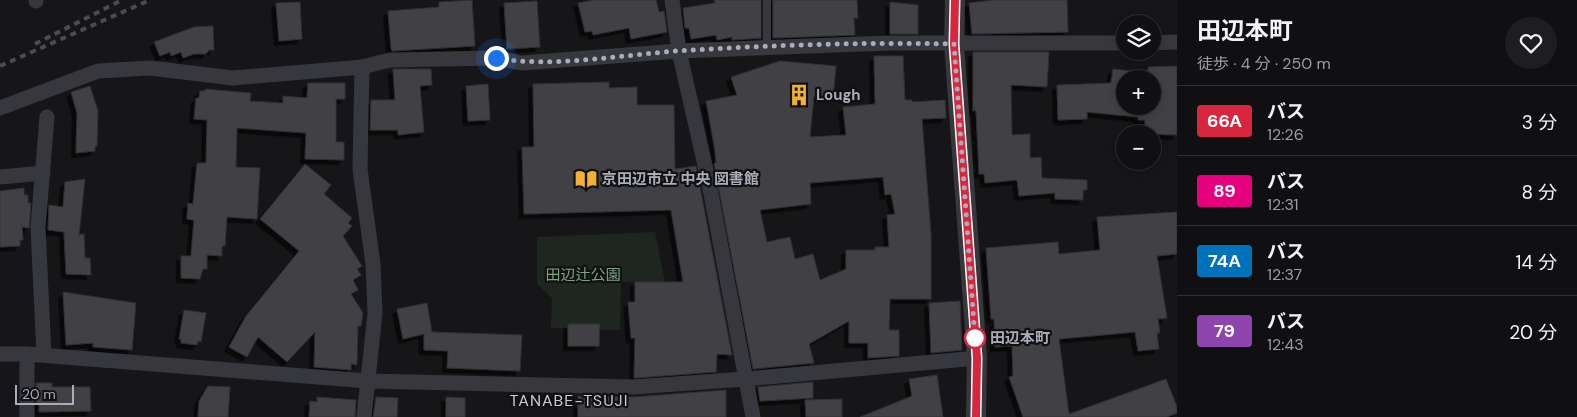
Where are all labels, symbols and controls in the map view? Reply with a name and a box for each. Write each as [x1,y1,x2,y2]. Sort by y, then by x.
map controls [1116,15,1161,170]
button: layers [1116,15,1161,60]
text: 田辺本町 [1197,15,1293,46]
button: heart [1505,17,1557,69]
your location [484,46,509,71]
text: 徒歩 · 4 分 · 250 m [1197,53,1331,74]
button: + [1116,70,1161,115]
building icon: Lough [786,82,812,108]
place label: Lough [816,85,861,105]
text: バス [1267,99,1305,124]
text: 66A [1207,109,1242,133]
text: 3 分 [1522,110,1557,135]
text: 12:26 [1267,124,1304,145]
button: − [1116,125,1161,170]
library icon: 京田辺市立 中央 図書館 [573,166,599,192]
place label: 京田辺市立 中央 図書館 [602,169,759,189]
text: バス [1267,169,1305,194]
text: 89 [1213,179,1236,203]
text: 8 分 [1521,180,1557,205]
text: 12:31 [1267,194,1299,215]
text: バス [1267,239,1305,264]
text: 74A [1208,249,1241,273]
text: 14 分 [1515,250,1557,275]
text: 12:37 [1267,264,1302,285]
park label: 田辺辻公園 [545,265,621,285]
text: バス [1267,309,1305,334]
text: 79 [1214,319,1235,343]
text: 20 分 [1509,320,1557,345]
marker: 田辺本町 [964,327,986,349]
place label: 田辺本町 [990,328,1050,348]
text: 12:43 [1267,334,1304,355]
scale bar [15,382,74,405]
text: 20 m [22,385,56,403]
district label: TANABE-TSUJI [510,390,628,411]

